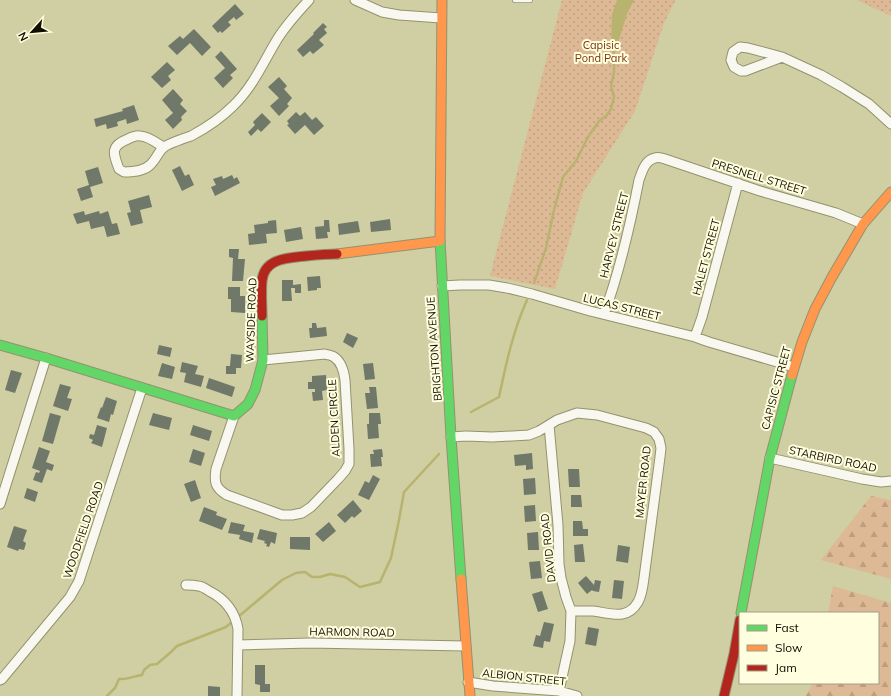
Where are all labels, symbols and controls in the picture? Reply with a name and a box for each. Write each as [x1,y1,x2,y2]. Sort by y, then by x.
north arrow [12,12,52,52]
text: N [15,30,31,43]
park label: Capisic Pond Park [575,38,627,65]
street label: PRESNELL STREET [710,156,808,198]
street label: HARVEY STREET [597,190,632,279]
street label: HALET STREET [689,217,723,297]
street label: WAYSIDE ROAD [243,277,259,363]
street label: LUCAS STREET [582,291,662,323]
street label: BRIGHTON AVENUE [423,296,445,402]
street label: CAPISIC STREET [758,344,794,431]
street label: ALDEN CIRCLE [325,379,343,457]
street label: STARBIRD ROAD [788,443,878,475]
street label: MAYER ROAD [632,445,654,519]
street label: WOODFIELD ROAD [60,479,106,581]
street label: DAVID ROAD [537,513,559,583]
legend [739,612,879,684]
text: Fast [775,620,799,635]
street label: HARMON ROAD [309,624,395,640]
text: Slow [775,640,803,655]
text: Jam [775,660,797,675]
street label: ALBION STREET [481,666,567,688]

